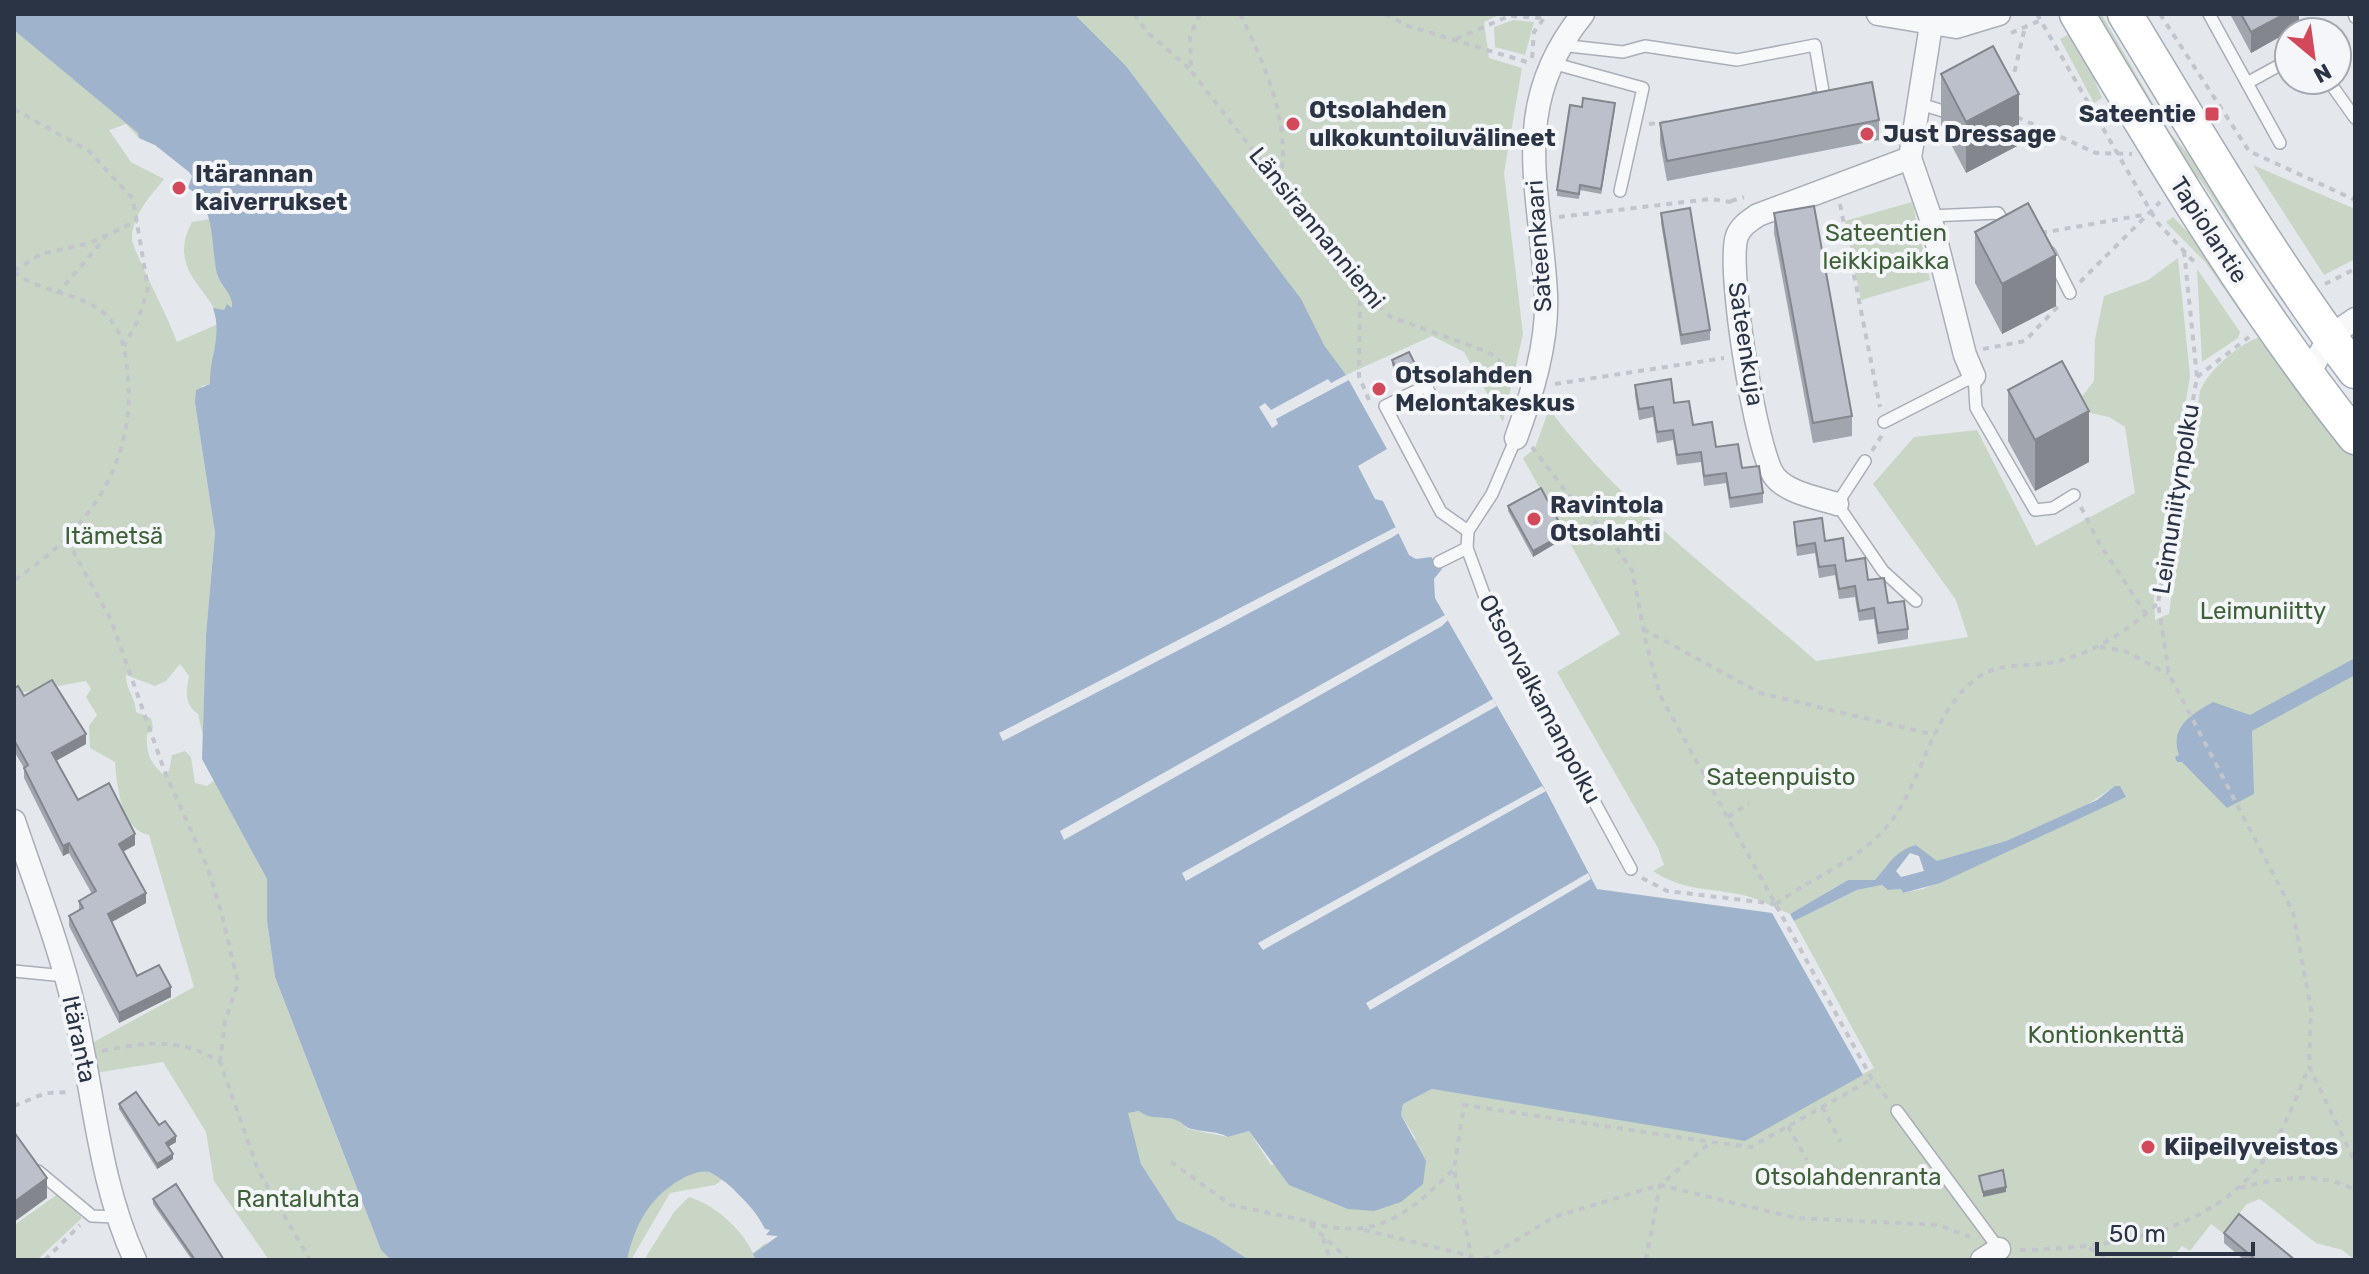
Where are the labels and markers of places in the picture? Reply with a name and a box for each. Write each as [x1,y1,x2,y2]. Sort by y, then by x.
place label: Otsolahden ulkokuntoiluvälineet [1309,96,1556,152]
place label: Sateentie [2079,100,2196,128]
marker: Sateentie [2203,105,2221,123]
marker: Otsolahden ulkokuntoiluvälineet [1284,115,1302,133]
place label: Just Dressage [1883,120,2056,148]
marker: Just Dressage [1858,125,1876,143]
place label: Itärannan kaiverrukset [195,160,348,216]
marker: Itärannan kaiverrukset [170,179,188,197]
place label: Otsolahden Melontakeskus [1395,361,1575,417]
marker: Otsolahden Melontakeskus [1370,380,1388,398]
place label: Ravintola Otsolahti [1550,491,1664,547]
marker: Ravintola Otsolahti [1525,510,1543,528]
place label: Kiipeilyveistos [2164,1133,2338,1161]
marker: Kiipeilyveistos [2139,1138,2157,1156]

